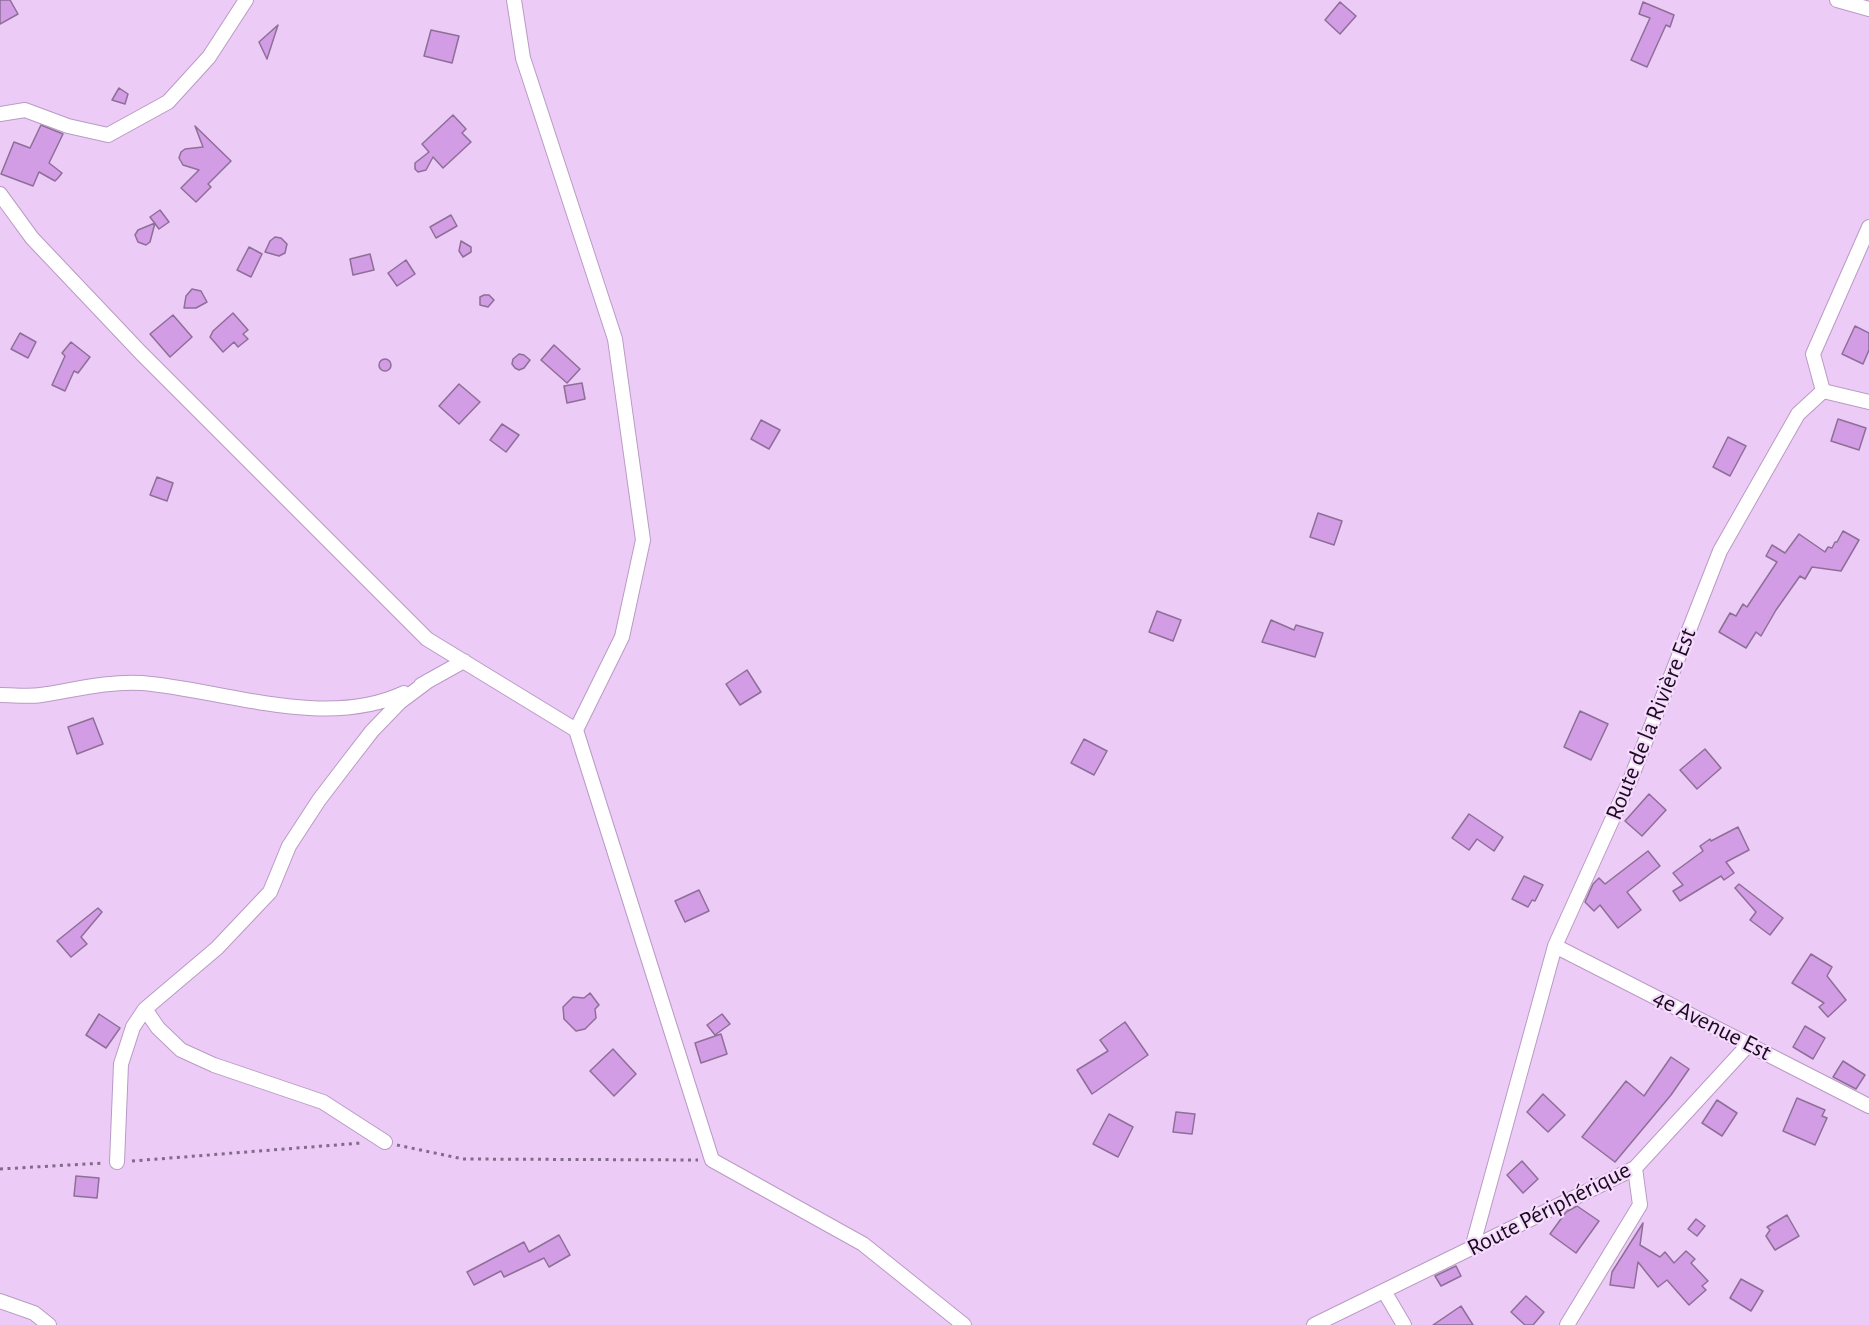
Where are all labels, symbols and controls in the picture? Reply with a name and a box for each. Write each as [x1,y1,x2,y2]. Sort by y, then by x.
street label: Route de la Rivière Est [1599,624,1703,824]
street label: 4e Avenue Est [1648,983,1776,1067]
street label: Route Périphérique [1462,1155,1636,1263]

